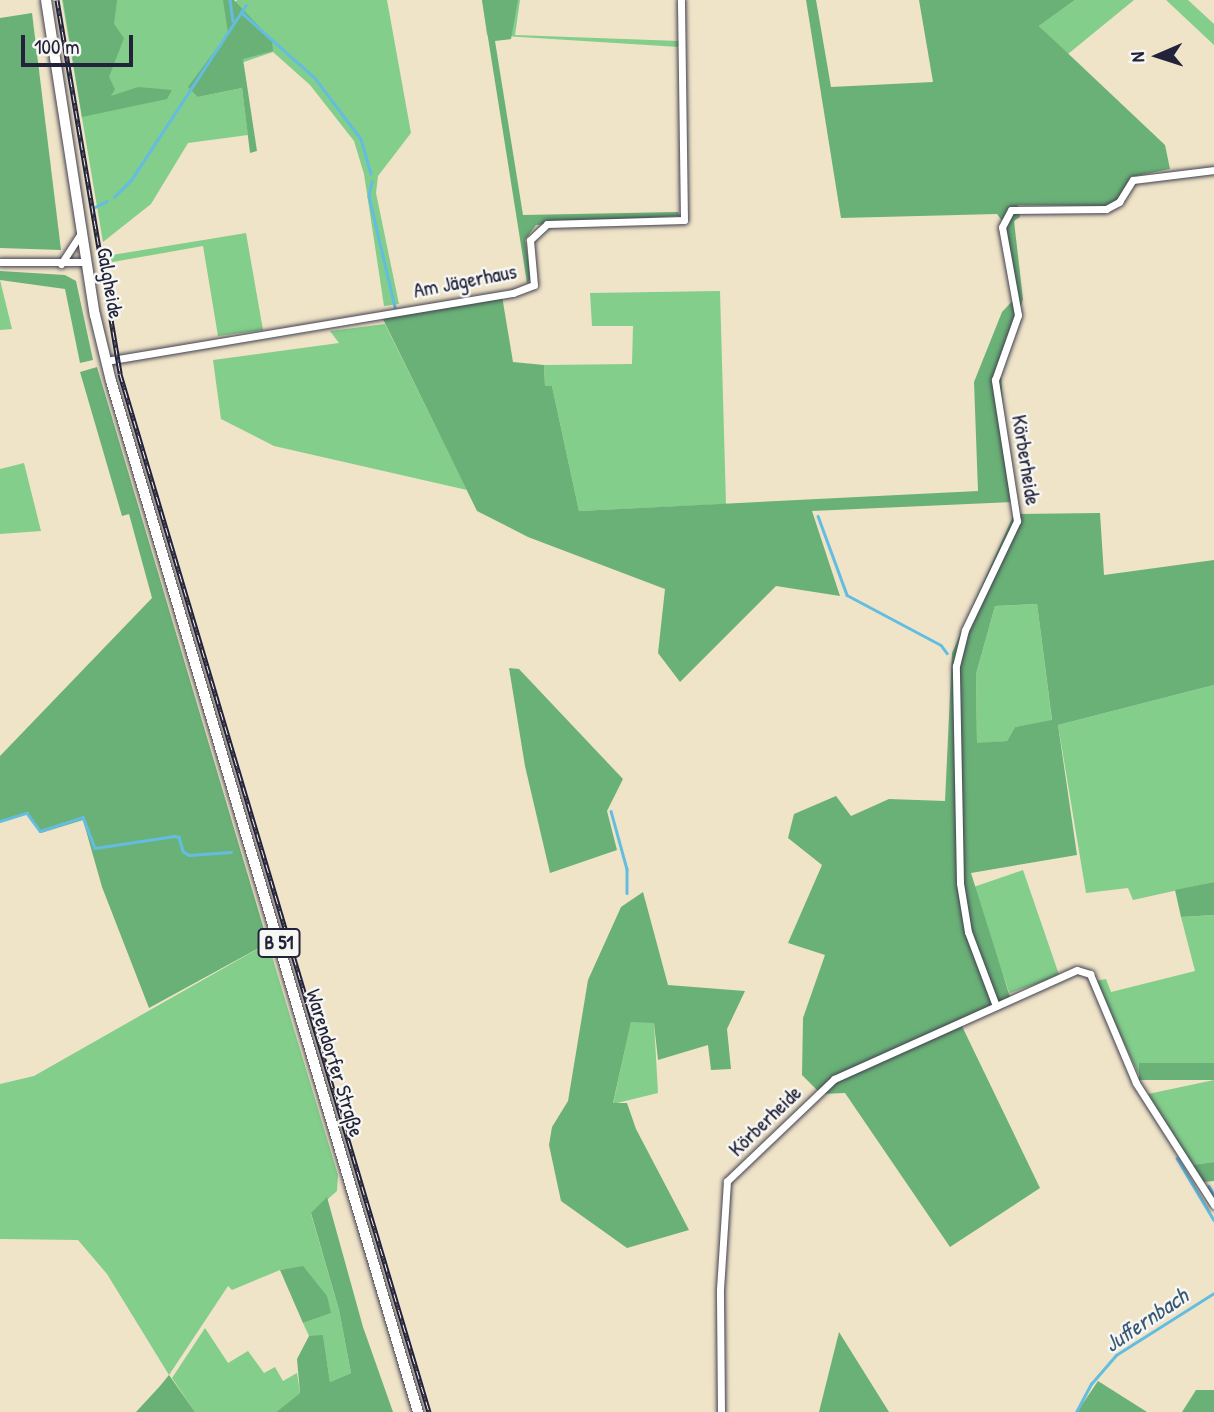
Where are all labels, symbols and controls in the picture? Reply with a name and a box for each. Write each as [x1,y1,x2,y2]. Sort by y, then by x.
scale bar [24,21,136,65]
north arrow [1123,21,1193,91]
text: 100 m [34,32,80,61]
text: N [1124,51,1150,63]
street label: Galgheide [91,246,129,320]
street label: Am Jägerhaus [411,259,519,303]
street label: Körberheide [1006,413,1046,507]
road number: B 51 [256,928,302,959]
street label: Warendorfer Straße [301,986,369,1140]
street label: Körberheide [723,1080,807,1162]
water label: Juffernbach [1099,1282,1193,1358]

